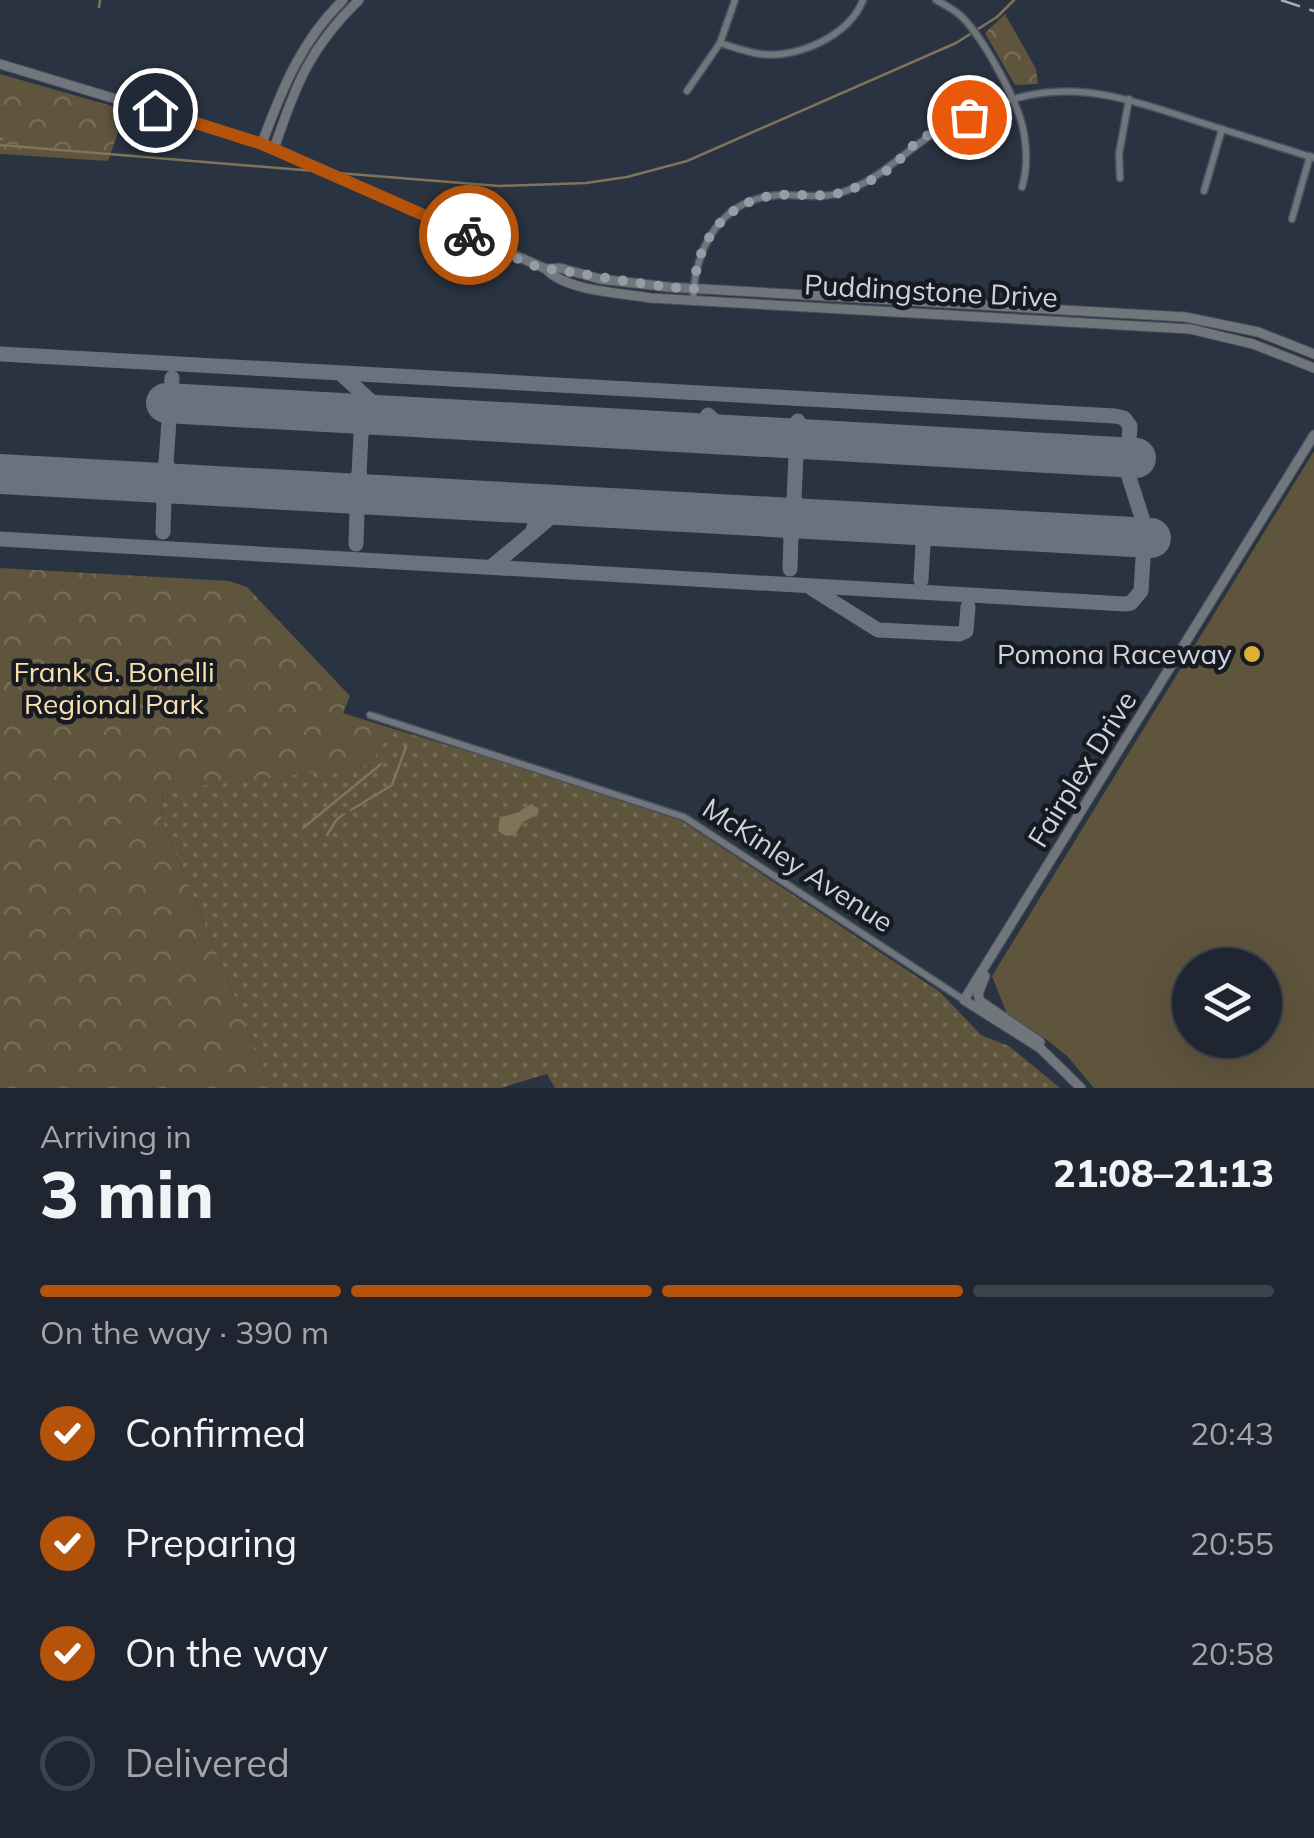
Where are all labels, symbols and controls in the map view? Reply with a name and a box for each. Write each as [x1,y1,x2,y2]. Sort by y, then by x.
pin [113,68,198,153]
pin [927,75,1012,160]
icon: home [128,83,183,138]
icon: bag [942,90,997,145]
courier [419,185,519,285]
icon: bike [442,208,497,263]
street label: Puddingstone Drive [803,266,1059,315]
place label: Pomona Raceway [997,636,1232,671]
marker: Pomona Raceway [1241,643,1263,665]
park label: Frank G. Bonelli Regional Park [13,654,215,721]
street label: Fairplex Drive [1020,684,1143,853]
street label: McKinley Avenue [696,790,900,939]
map controls [1172,948,1282,1058]
button: layers [1172,948,1282,1058]
text: Arriving in [40,1116,192,1156]
text: 21:08–21:13 [1053,1149,1274,1197]
text: 3 min [40,1153,214,1234]
text: On the way · 390 m [40,1312,329,1352]
icon: check [40,1406,95,1461]
text: Confirmed [125,1409,306,1457]
text: 20:43 [1190,1413,1274,1453]
icon: check [40,1516,95,1571]
text: Preparing [125,1519,297,1567]
text: 20:55 [1190,1523,1274,1563]
icon: check [40,1626,95,1681]
text: On the way [125,1629,328,1677]
text: 20:58 [1190,1633,1274,1673]
text: Delivered [125,1739,290,1787]

